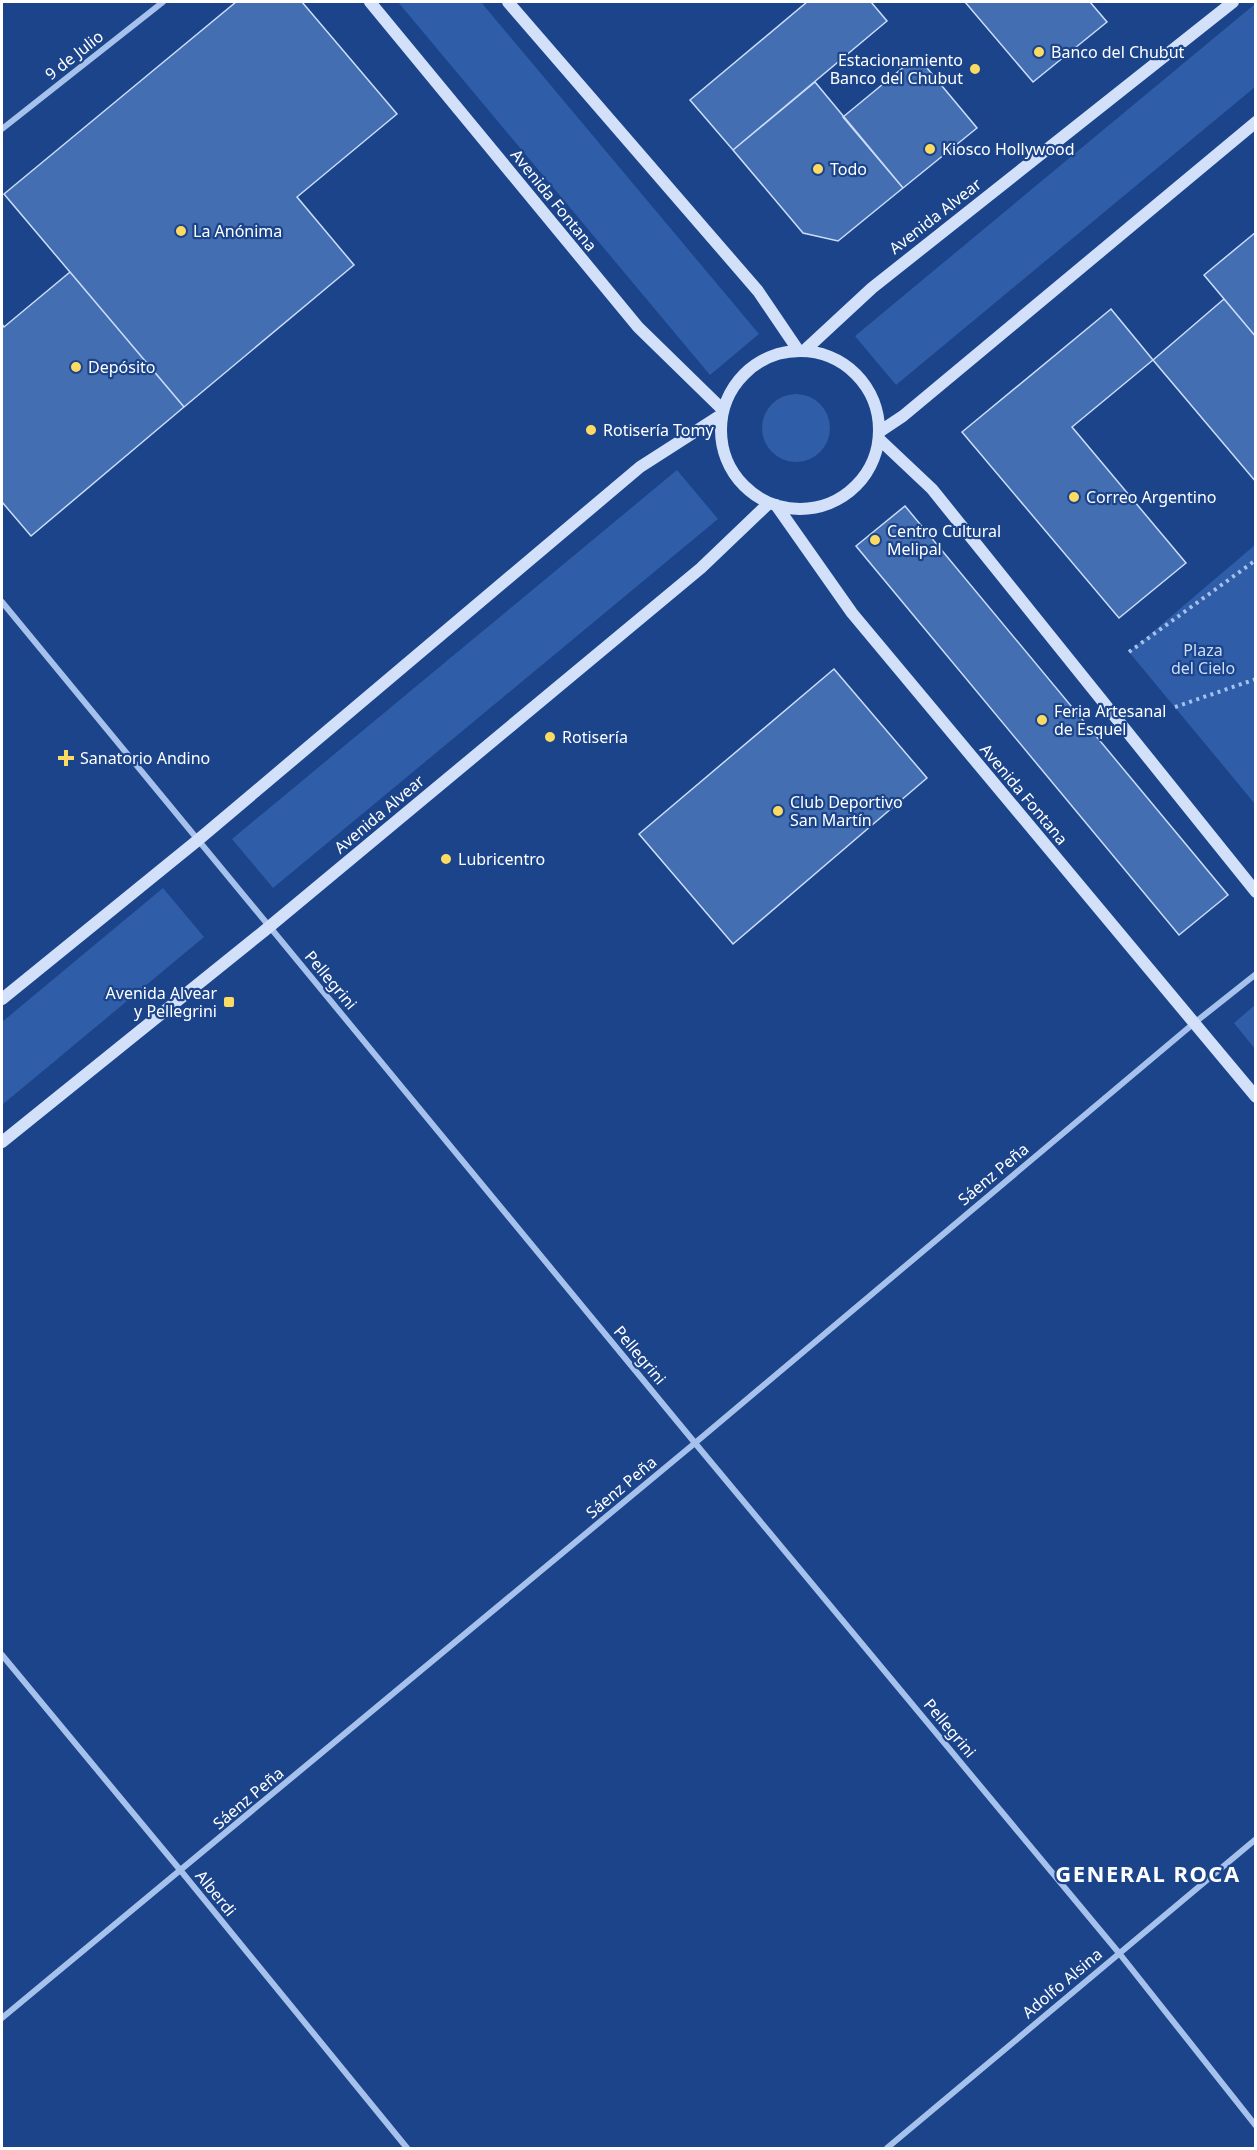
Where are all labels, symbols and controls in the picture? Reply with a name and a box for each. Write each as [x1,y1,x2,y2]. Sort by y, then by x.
street label: 9 de Julio [40,25,108,85]
place label: Banco del Chubut [1051,41,1185,63]
marker: Banco del Chubut [1032,45,1046,59]
place label: Estacionamiento Banco del Chubut [830,49,963,89]
marker: Estacionamiento Banco del Chubut [968,62,982,76]
place label: Kiosco Hollywood [942,138,1075,160]
marker: Kiosco Hollywood [923,142,937,156]
street label: Avenida Fontana [506,144,602,256]
place label: Todo [830,158,867,180]
marker: Todo [811,162,825,176]
street label: Avenida Alvear [884,173,986,259]
place label: La Anónima [193,220,282,242]
marker: La Anónima [174,224,188,238]
place label: Depósito [88,356,155,378]
marker: Depósito [69,360,83,374]
place label: Rotisería Tomy [603,419,715,441]
marker: Rotisería Tomy [584,423,598,437]
place label: Correo Argentino [1086,486,1216,508]
marker: Correo Argentino [1067,490,1081,504]
place label: Centro Cultural Melipal [887,520,1001,560]
marker: Centro Cultural Melipal [868,533,882,547]
park label: Plaza del Cielo [1171,639,1235,679]
place label: Feria Artesanal de Esquel [1054,700,1166,740]
marker: Feria Artesanal de Esquel [1035,713,1049,727]
place label: Rotisería [562,726,628,748]
marker: Rotisería [543,730,557,744]
street label: Avenida Fontana [975,739,1073,849]
place label: Sanatorio Andino [80,747,210,769]
marker: Sanatorio Andino [57,749,75,767]
street label: Avenida Alvear [329,770,429,858]
place label: Club Deportivo San Martín [790,791,903,831]
marker: Club Deportivo San Martín [771,804,785,818]
place label: Lubricentro [458,848,545,870]
marker: Lubricentro [439,852,453,866]
street label: Pellegrini [300,946,362,1014]
place label: Avenida Alvear y Pellegrini [106,982,217,1022]
marker: Avenida Alvear y Pellegrini [222,995,236,1009]
street label: Sáenz Peña [953,1138,1033,1210]
street label: Pellegrini [609,1321,671,1389]
street label: Sáenz Peña [581,1451,661,1523]
street label: Pellegrini [919,1694,981,1762]
street label: Sáenz Peña [208,1762,288,1834]
district label: GENERAL ROCA [1055,1858,1241,1888]
street label: Alberdi [191,1865,241,1921]
street label: Adolfo Alsina [1017,1943,1107,2023]

